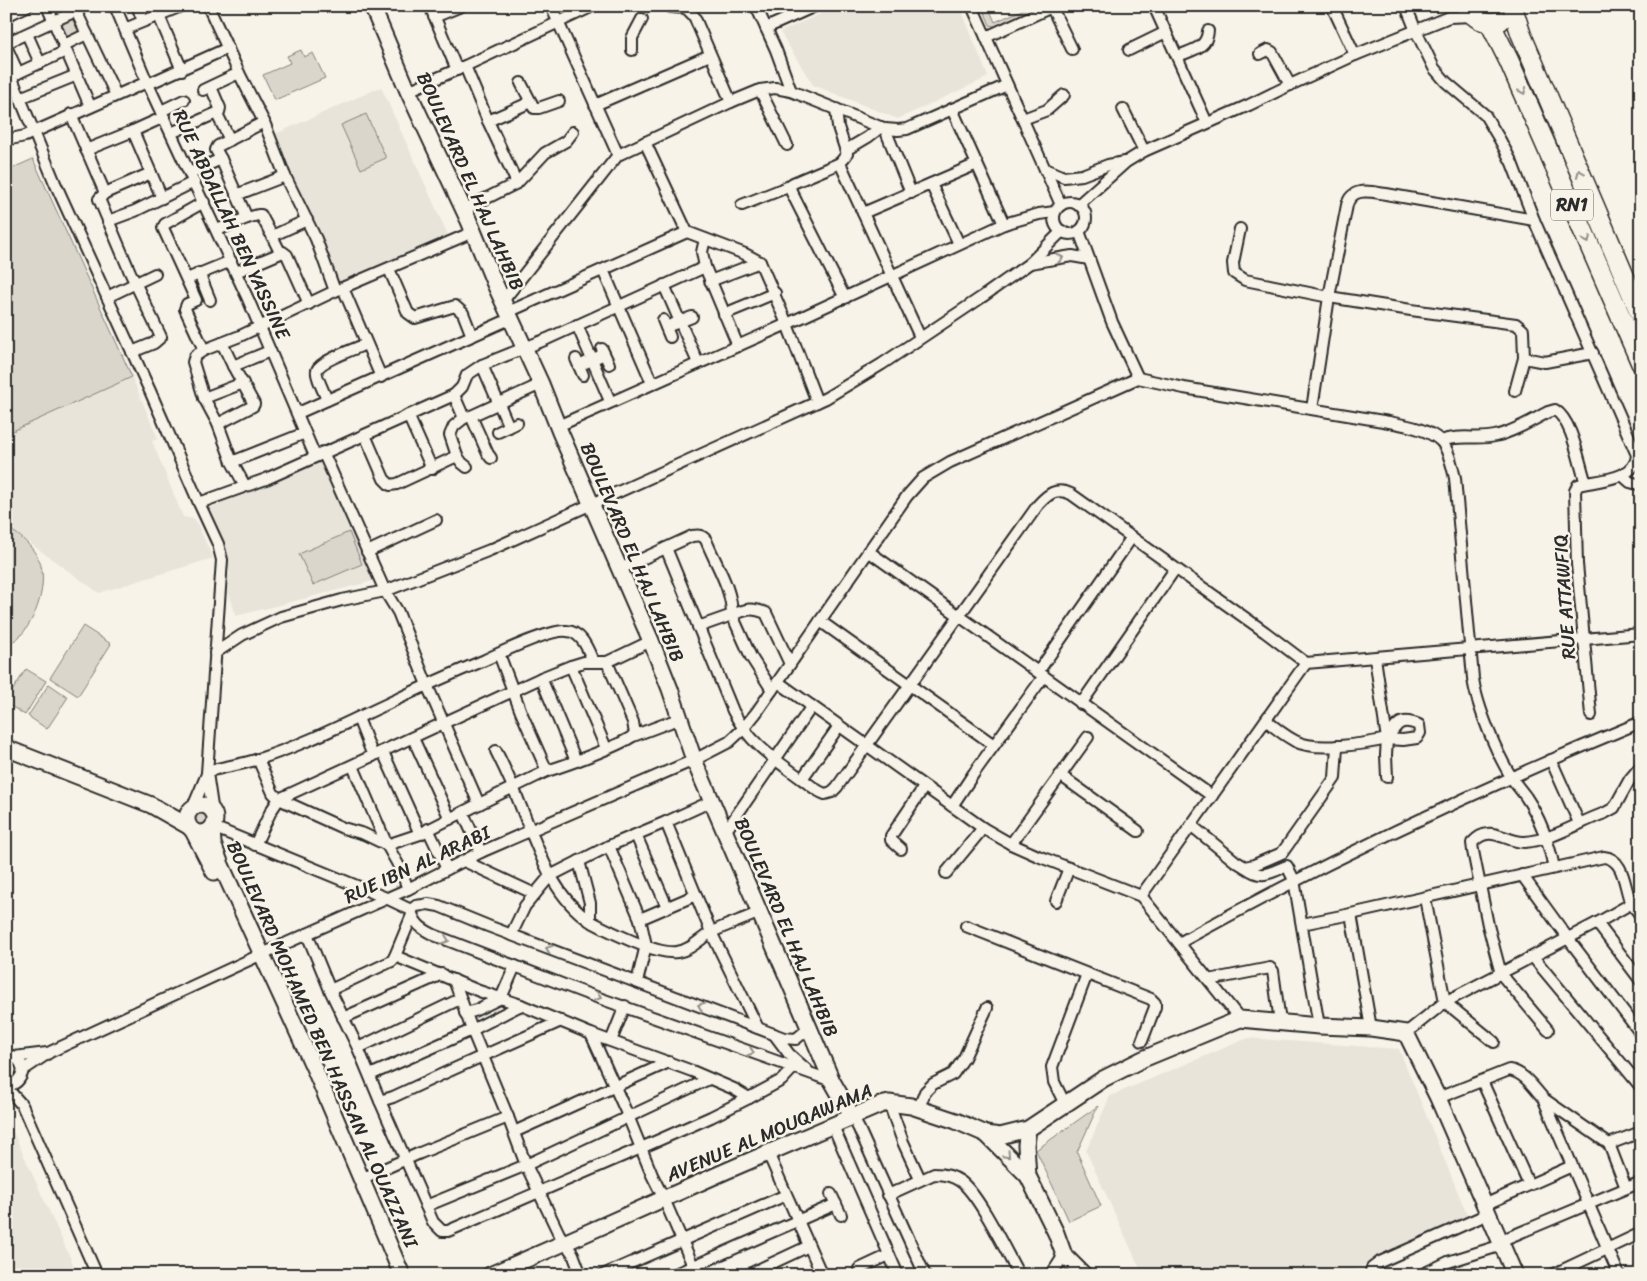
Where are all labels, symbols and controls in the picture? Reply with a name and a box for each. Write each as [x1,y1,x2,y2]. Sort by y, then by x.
street label: BOULEVARD EL HAJ LAHBIB [407,66,534,296]
one-way arrow [1516,86,1527,95]
street label: RUE ABDALLAH BEN YASSINE [164,104,300,346]
one-way arrow [1576,170,1586,178]
road number: RN1 [1551,190,1593,220]
one-way arrow [1581,235,1592,244]
one-way arrow [1055,253,1064,263]
street label: BOULEVARD EL HAJ LAHBIB [571,437,694,667]
street label: RUE ATTAWFIQ [1544,534,1585,660]
street label: BOULEVARD EL HAJ LAHBIB [725,812,848,1042]
street label: RUE IBN AL ARABI [339,815,497,913]
street label: BOULEVARD MOHAMED BEN HASSAN AL OUAZZANI [217,835,428,1255]
one-way arrow [441,934,450,944]
one-way arrow [545,945,553,955]
one-way arrow [594,991,602,1001]
one-way arrow [697,1002,705,1012]
one-way arrow [746,1046,755,1056]
street label: AVENUE AL MOUQAWAMA [660,1074,878,1191]
one-way arrow [1001,1149,1010,1158]

